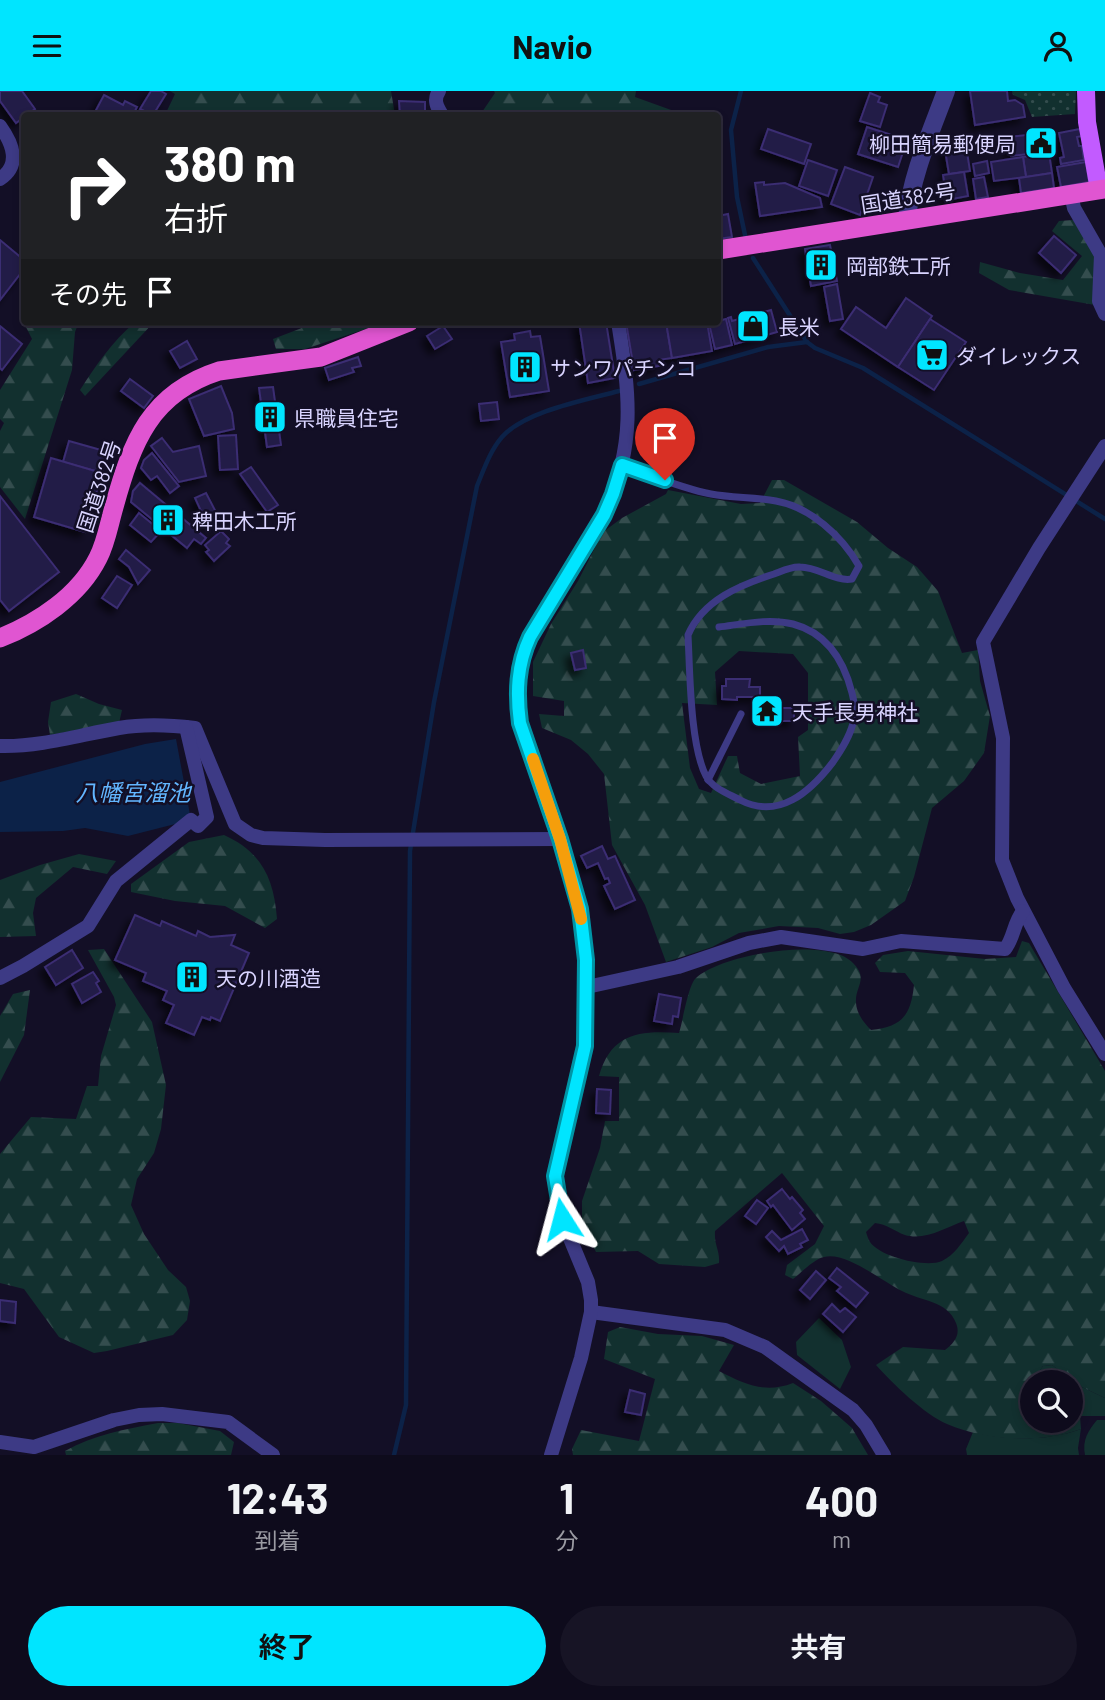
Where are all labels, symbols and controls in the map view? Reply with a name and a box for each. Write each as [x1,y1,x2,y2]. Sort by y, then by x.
icon: menu [28,27,66,65]
text: Navio [512,27,593,65]
icon: person [1039,27,1077,65]
public building icon: 柳田簡易郵便局 [1022,124,1060,162]
place label: 柳田簡易郵便局 [869,131,1016,156]
text: 380 m [164,133,296,192]
icon: right [49,140,140,231]
street label: 国道382号 [859,177,957,217]
text: 右折 [164,198,228,236]
building icon: 岡部鉄工所 [802,246,840,284]
place label: 岡部鉄工所 [846,253,951,278]
icon: arrive [141,273,179,311]
text: その先 [49,278,127,309]
shop icon: 長米 [734,307,772,345]
place label: 長米 [778,314,820,339]
supermarket icon: ダイレックス [913,336,951,374]
place label: ダイレックス [956,343,1081,368]
building icon: サンワパチンコ [506,348,544,386]
place label: サンワパチンコ [550,355,697,380]
building icon: 県職員住宅 [251,398,289,436]
place label: 県職員住宅 [294,405,399,430]
pin [635,408,695,480]
icon: arrive [646,419,684,457]
street label: 国道382号 [71,436,125,536]
building icon: 稗田木工所 [149,501,187,539]
place label: 稗田木工所 [192,508,297,533]
temple icon: 天手長男神社 [748,692,786,730]
place label: 天手長男神社 [792,699,918,724]
water label: 八幡宮溜池 [76,778,193,806]
building icon: 天の川酒造 [173,958,211,996]
place label: 天の川酒造 [216,965,321,990]
position arrow [525,1182,599,1256]
map controls [1020,1370,1083,1433]
button: search [1020,1370,1083,1433]
text: 12:43 [227,1472,329,1522]
text: 1 [559,1472,574,1522]
text: 400 [805,1475,878,1525]
text: m [832,1525,851,1553]
text: 到着 [255,1526,301,1554]
text: 分 [555,1526,578,1554]
button: 終了 [28,1606,546,1686]
button: 共有 [560,1606,1077,1686]

